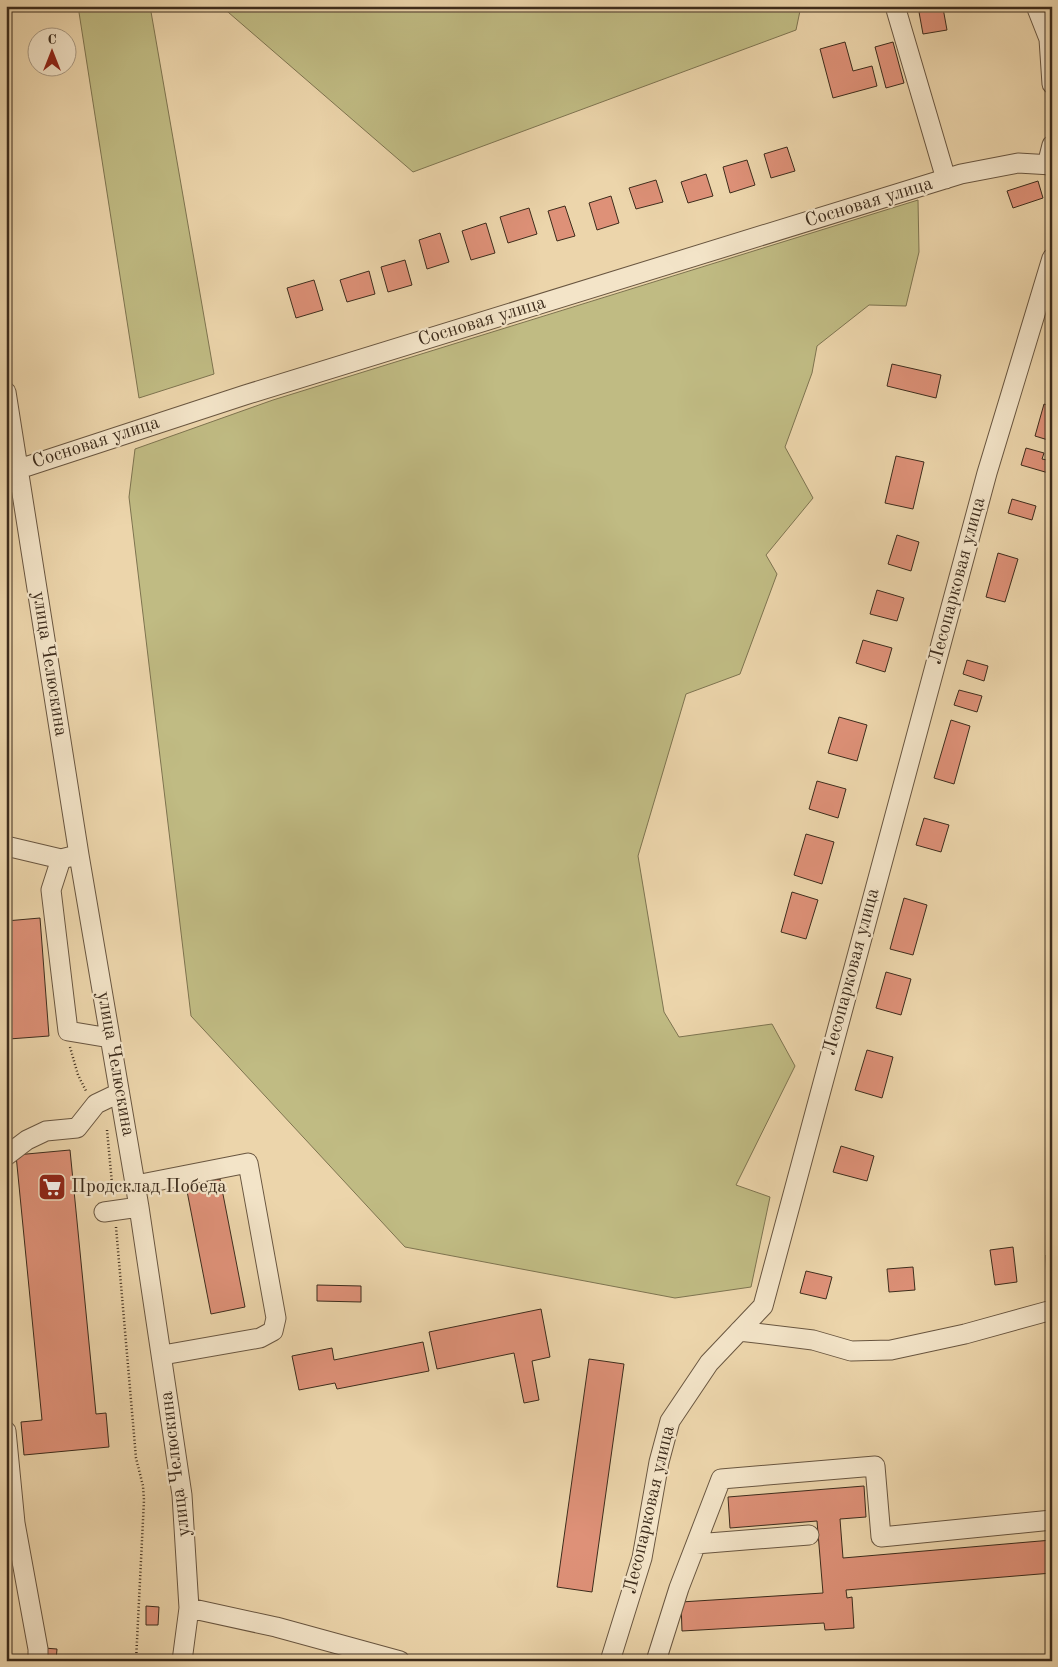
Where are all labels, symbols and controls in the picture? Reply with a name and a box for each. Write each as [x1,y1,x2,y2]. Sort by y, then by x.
north arrow [28,28,78,78]
text: С [47,33,57,47]
street label: Сосновая улица [803,174,936,231]
street label: Сосновая улица [416,293,549,350]
street label: Сосновая улица [30,413,163,473]
street label: Лесопарковая улица [927,495,990,667]
street label: улица Челюскина [28,590,70,738]
street label: Лесопарковая улица [821,886,884,1058]
street label: улица Челюскина [93,990,137,1138]
supermarket icon: Продсклад Победа [37,1172,67,1202]
place label: Продсклад Победа [71,1178,227,1197]
street label: улица Челюскина [158,1389,194,1538]
street label: Лесопарковая улица [621,1423,679,1596]

